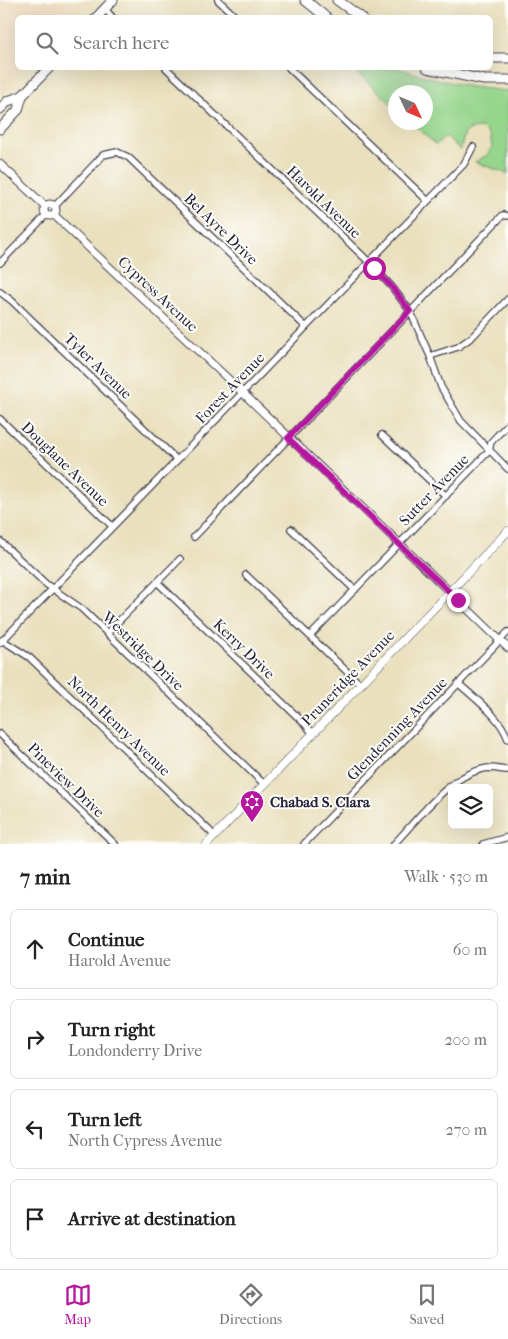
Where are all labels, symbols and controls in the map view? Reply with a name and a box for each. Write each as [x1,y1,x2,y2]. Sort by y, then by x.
search box [15,15,493,70]
icon: search [33,29,61,57]
text: Search here [73,32,169,54]
north arrow [388,85,433,130]
street label: Harold Avenue [283,162,365,242]
street label: Bel Ayre Drive [181,189,262,269]
street label: Cypress Avenue [114,252,202,336]
route start [363,257,386,280]
street label: Tyler Avenue [60,329,136,403]
street label: Forest Avenue [192,348,269,427]
street label: Douglane Avenue [18,418,113,511]
street label: Sutter Avenue [395,450,473,529]
route end [447,589,470,612]
street label: Westridge Drive [98,607,188,695]
street label: Kerry Drive [209,615,279,683]
street label: Pruneridge Avenue [298,626,399,730]
street label: North Henry Avenue [64,672,175,780]
street label: Glendenning Avenue [343,673,451,784]
street label: Pineview Drive [24,739,108,821]
map controls [448,784,493,829]
button: layers [448,784,493,829]
synagogue icon: Chabad S. Clara [239,789,265,823]
place label: Chabad S. Clara [270,793,371,811]
text: 7 min [20,865,71,889]
text: Walk · 530 m [404,867,488,886]
text: Continue [68,929,144,951]
icon: ahead [21,935,49,963]
text: 60 m [453,940,487,959]
text: Harold Avenue [68,951,171,970]
text: Turn right [68,1019,155,1041]
icon: right [21,1025,49,1053]
text: 200 m [444,1030,487,1049]
text: Londonderry Drive [68,1041,202,1060]
text: Turn left [68,1109,142,1131]
icon: left [21,1115,49,1143]
text: 270 m [446,1120,487,1139]
text: North Cypress Avenue [68,1131,222,1150]
icon: arrive [21,1205,49,1233]
text: Arrive at destination [68,1208,236,1230]
tab: Map [64,1281,92,1328]
tab: Directions [219,1281,282,1328]
tab: Saved [410,1281,444,1328]

